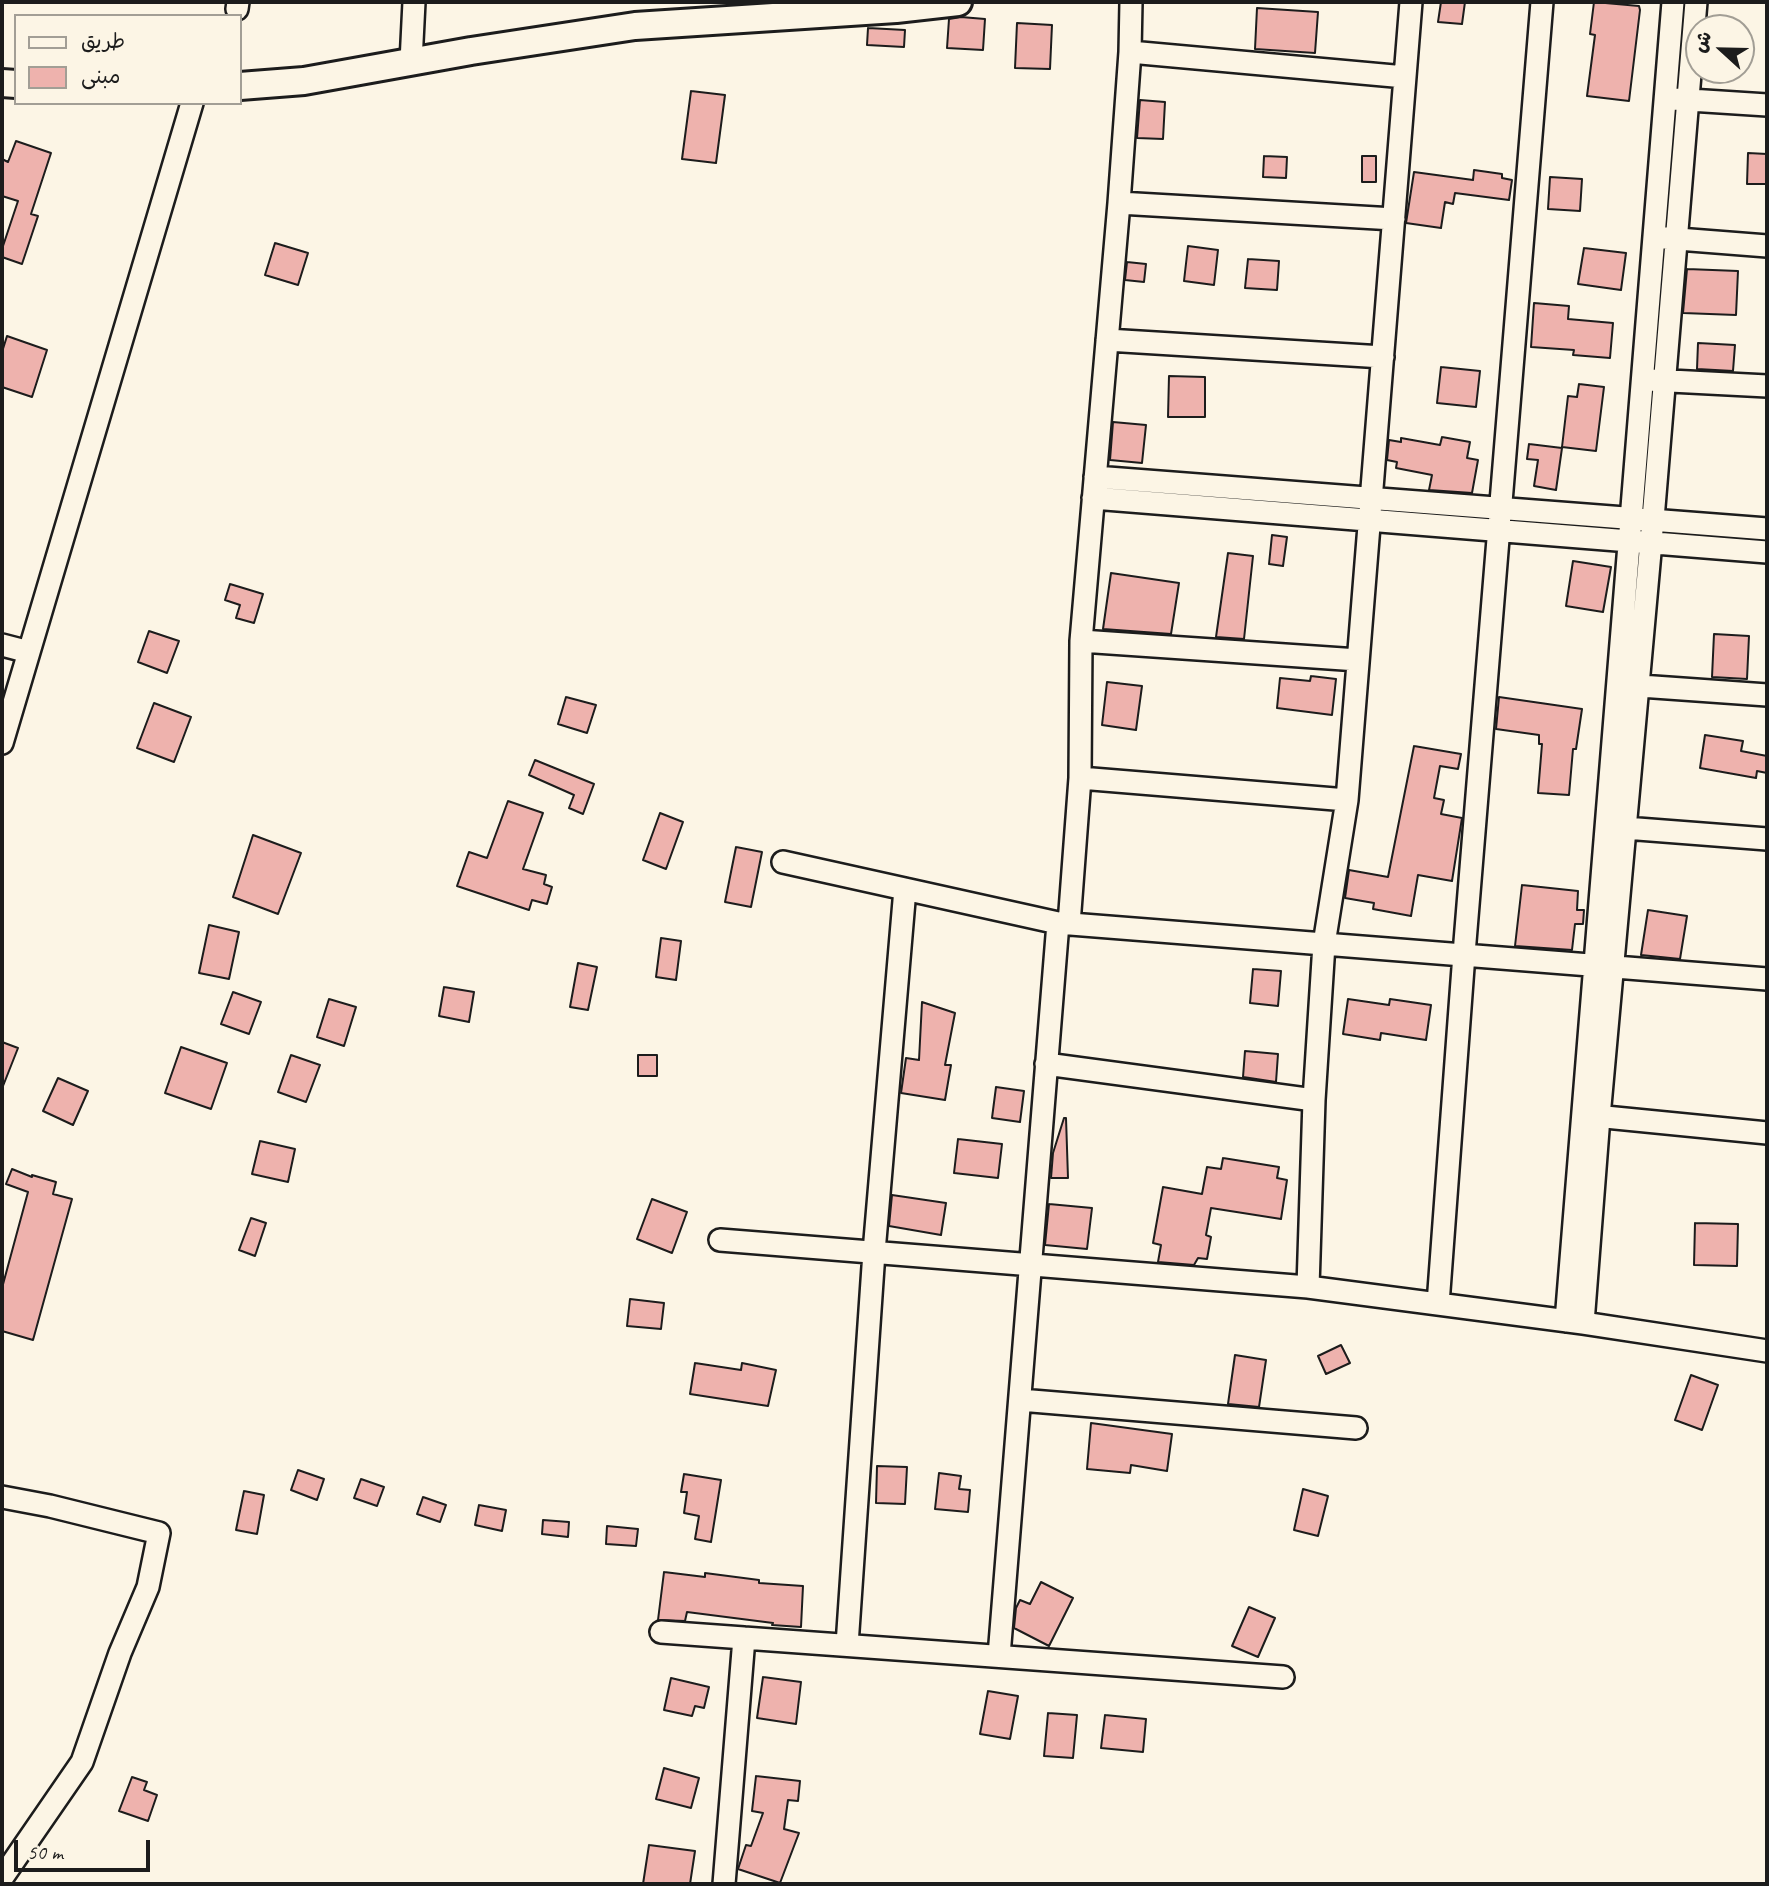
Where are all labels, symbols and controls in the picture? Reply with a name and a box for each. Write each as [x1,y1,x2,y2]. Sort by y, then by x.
legend [14,14,242,105]
north arrow [1685,14,1755,84]
text: طريق [81,28,125,54]
text: ش [1687,28,1717,56]
text: مبنى [81,63,120,89]
scale bar [18,1826,154,1870]
text: 50 m [27,1839,63,1865]

